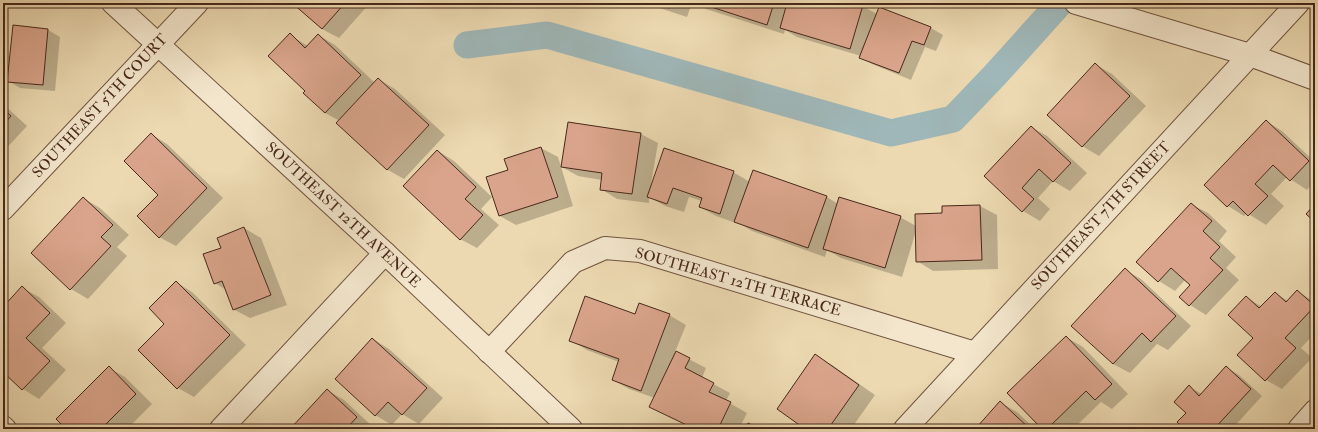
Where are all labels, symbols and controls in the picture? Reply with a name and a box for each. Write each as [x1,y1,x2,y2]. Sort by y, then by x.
street label: SOUTHEAST 5TH COURT [28,30,172,182]
street label: SOUTHEAST 12TH AVENUE [261,138,425,292]
street label: SOUTHEAST 7TH STREET [1027,138,1175,294]
street label: SOUTHEAST 12TH TERRACE [633,243,843,321]

